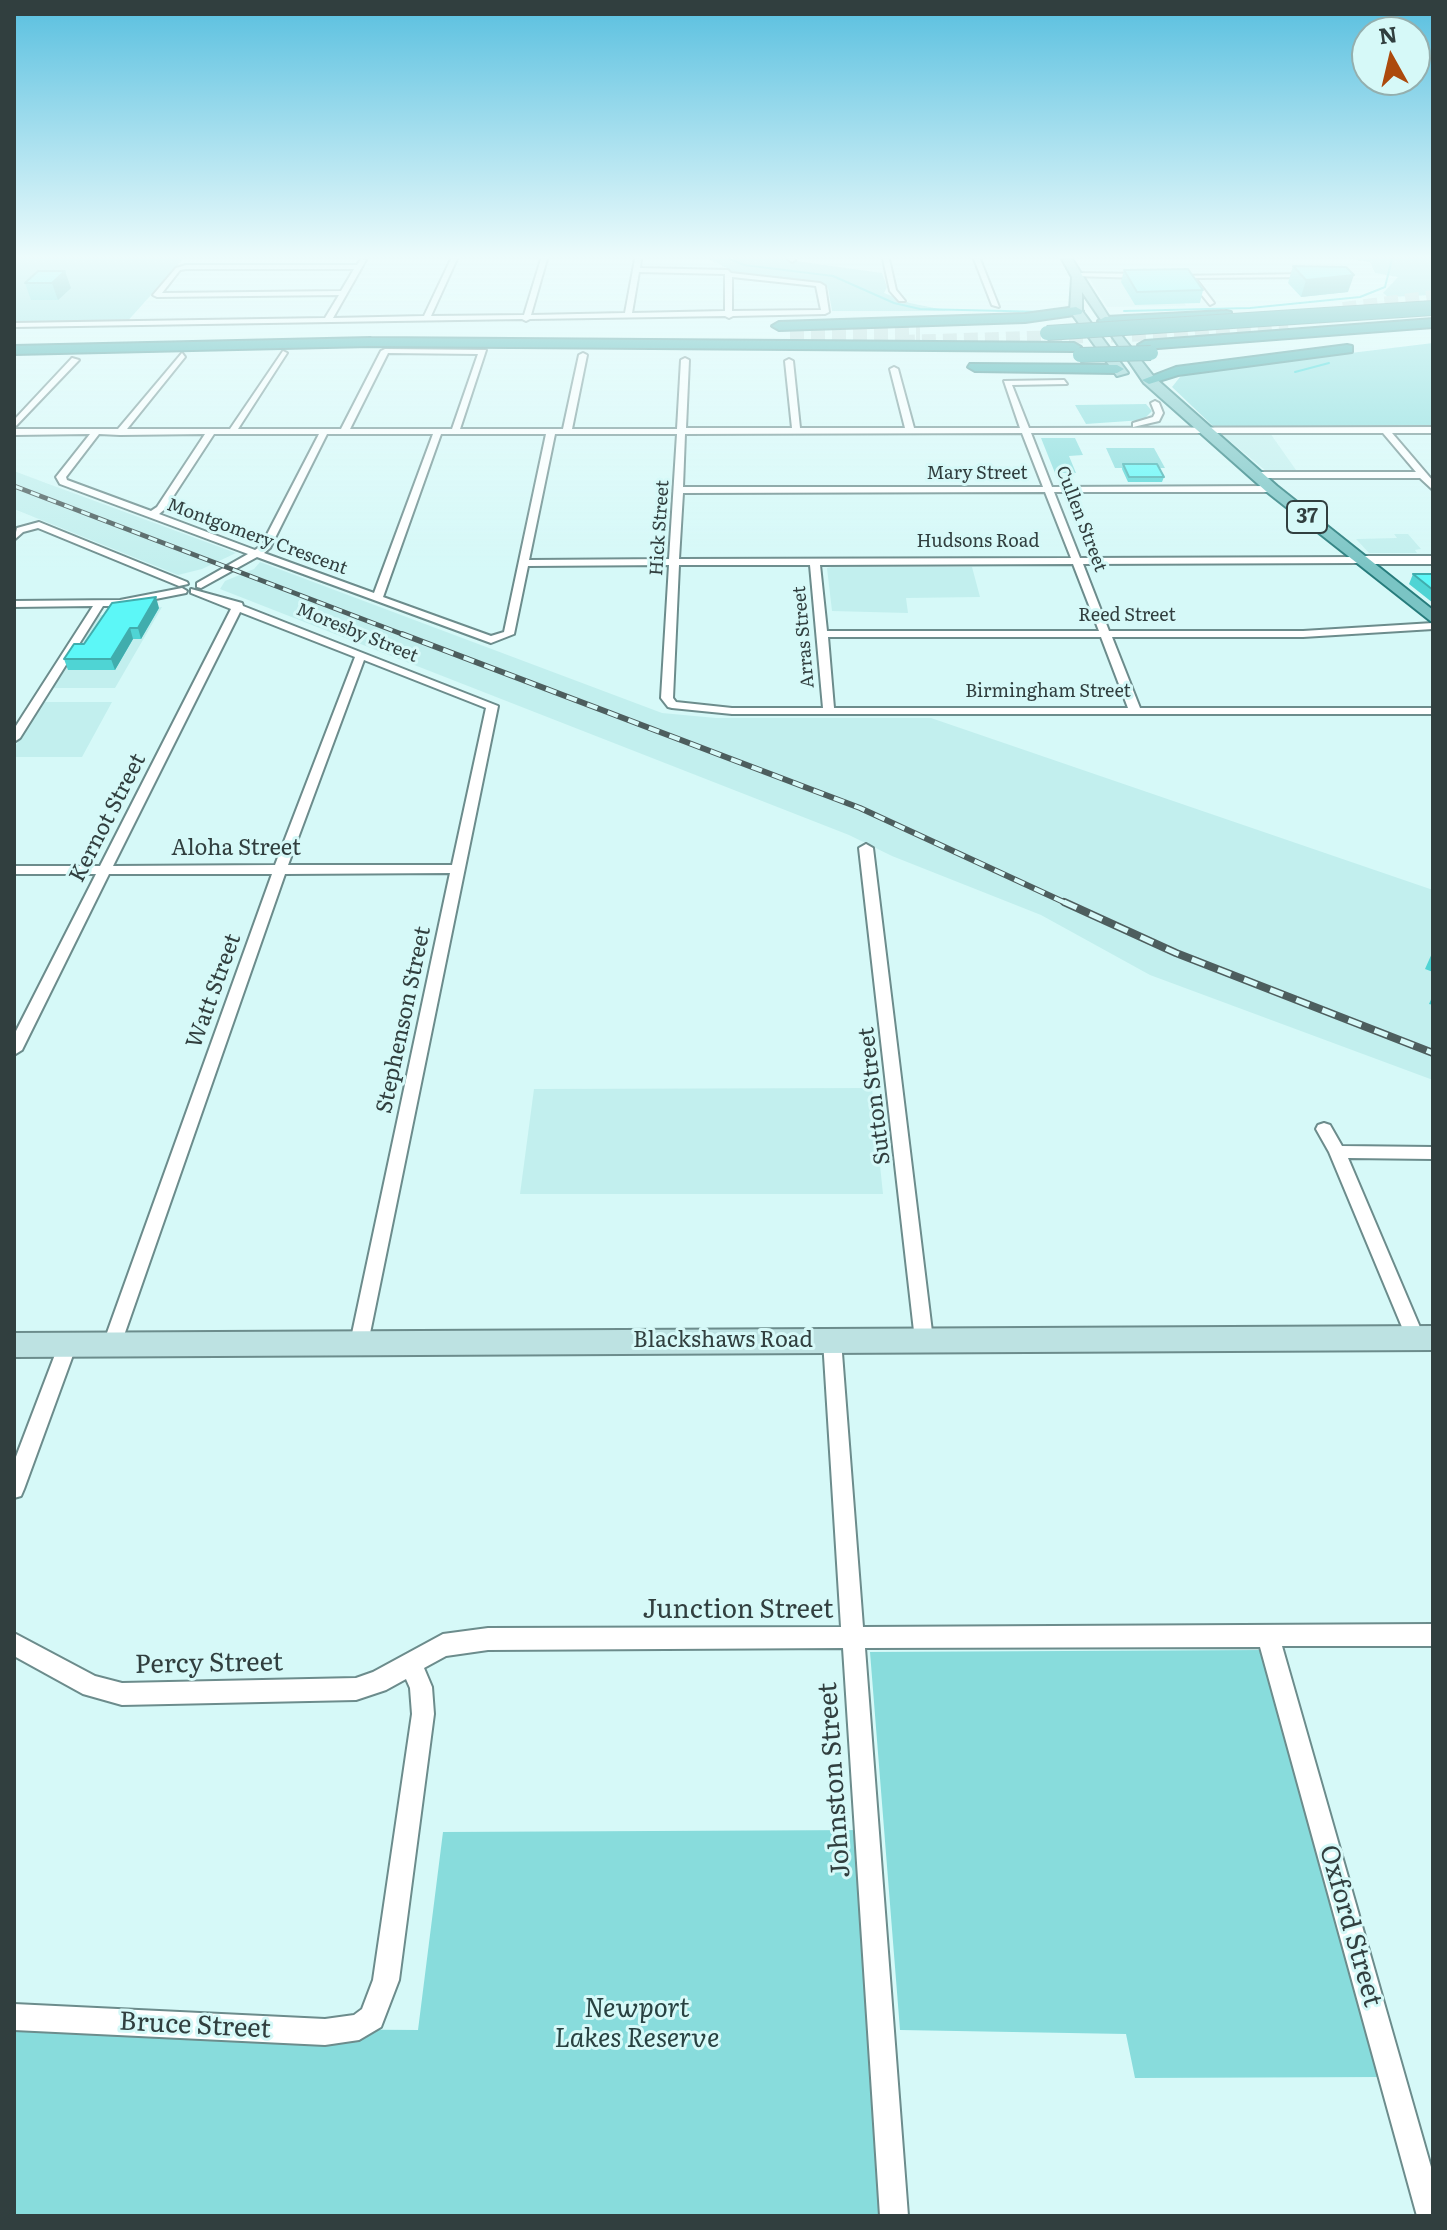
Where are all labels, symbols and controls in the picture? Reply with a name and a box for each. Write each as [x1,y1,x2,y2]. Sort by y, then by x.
north arrow [1351,16,1431,96]
text: N [1376,16,1399,51]
street label: Mary Street [926,463,1028,485]
street label: Cullen Street [1051,463,1111,575]
street label: Hick Street [646,479,674,577]
street label: Montgomery Crescent [164,494,350,580]
road number: 37 [1287,501,1327,533]
street label: Hudsons Road [917,531,1039,553]
street label: Arras Street [789,585,819,689]
street label: Moresby Street [293,599,421,667]
street label: Reed Street [1078,605,1176,627]
street label: Birmingham Street [965,681,1131,703]
street label: Kernot Street [64,749,152,887]
street label: Aloha Street [171,836,301,862]
street label: Stephenson Street [371,924,437,1116]
street label: Watt Street [181,930,247,1052]
street label: Sutton Street [853,1026,897,1166]
street label: Blackshaws Road [633,1328,813,1354]
street label: Junction Street [642,1594,834,1626]
street label: Percy Street [135,1647,283,1681]
street label: Johnston Street [813,1681,857,1879]
street label: Oxford Street [1312,1842,1388,2010]
park label: Newport Lakes Reserve [555,1993,719,2054]
street label: Bruce Street [118,2006,272,2046]

